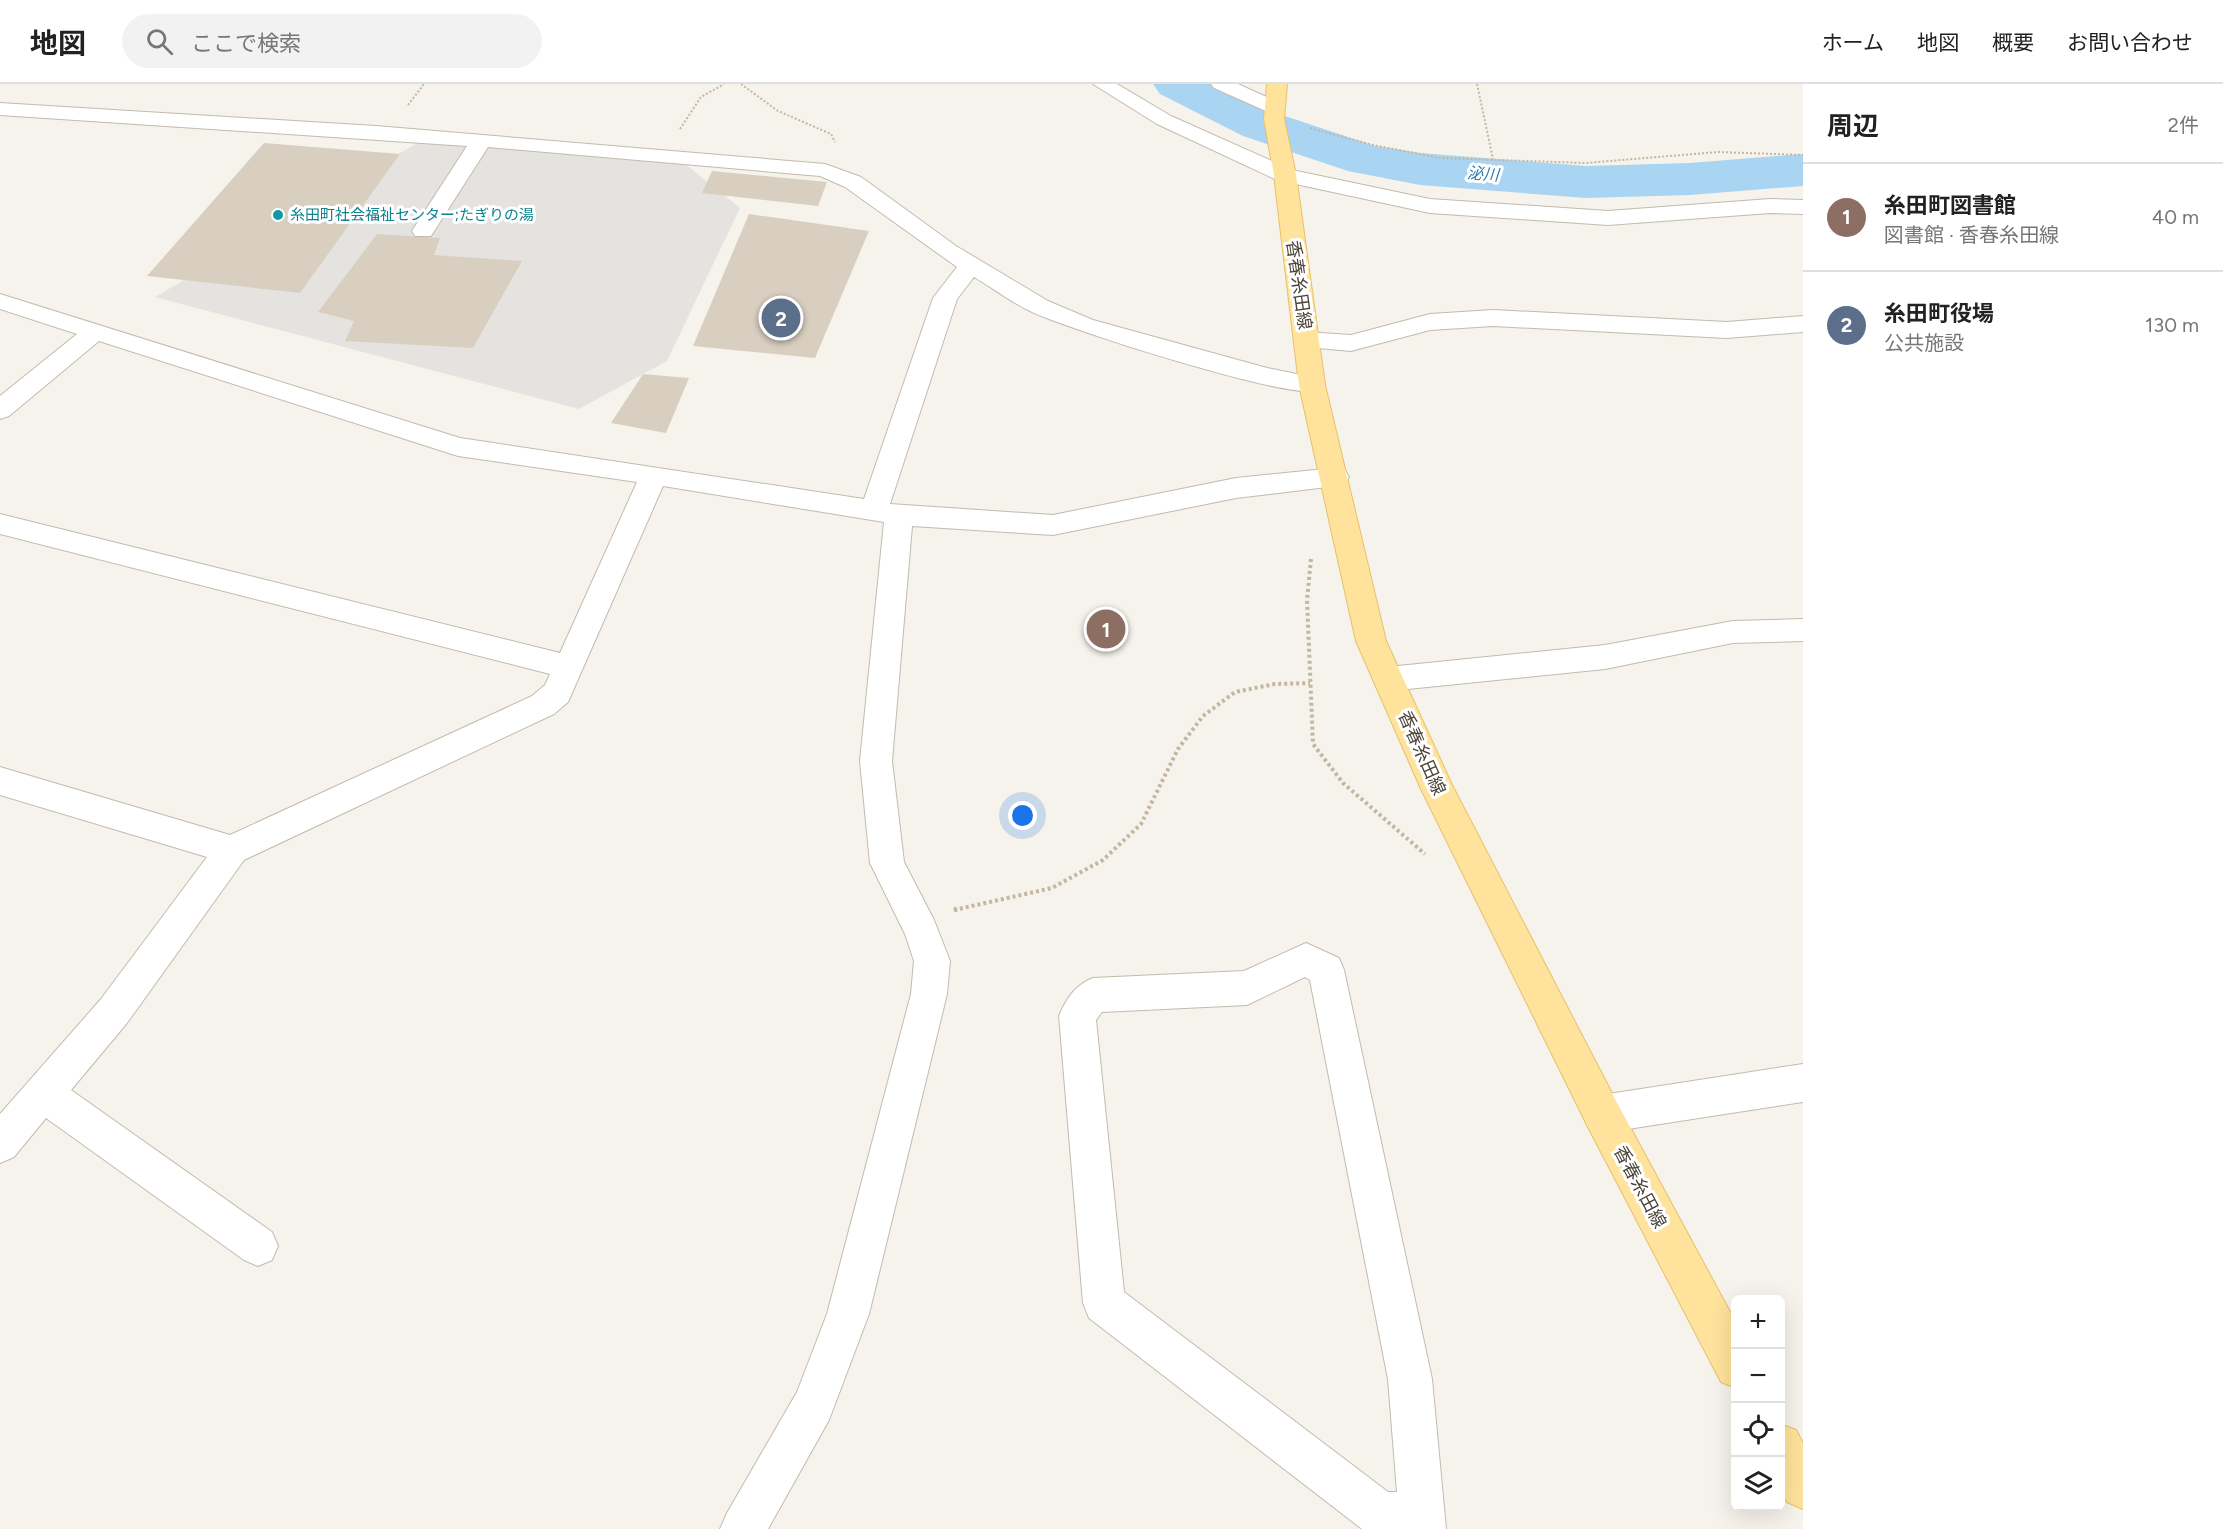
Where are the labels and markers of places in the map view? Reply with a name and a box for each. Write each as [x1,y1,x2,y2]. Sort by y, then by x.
place label: 糸田町社会福祉センター;たぎりの湯 [290,206,534,224]
marker: 糸田町社会福祉センター;たぎりの湯 [271,208,285,222]
pin: 2 [762,296,800,340]
pin: 1 [1086,606,1126,652]

